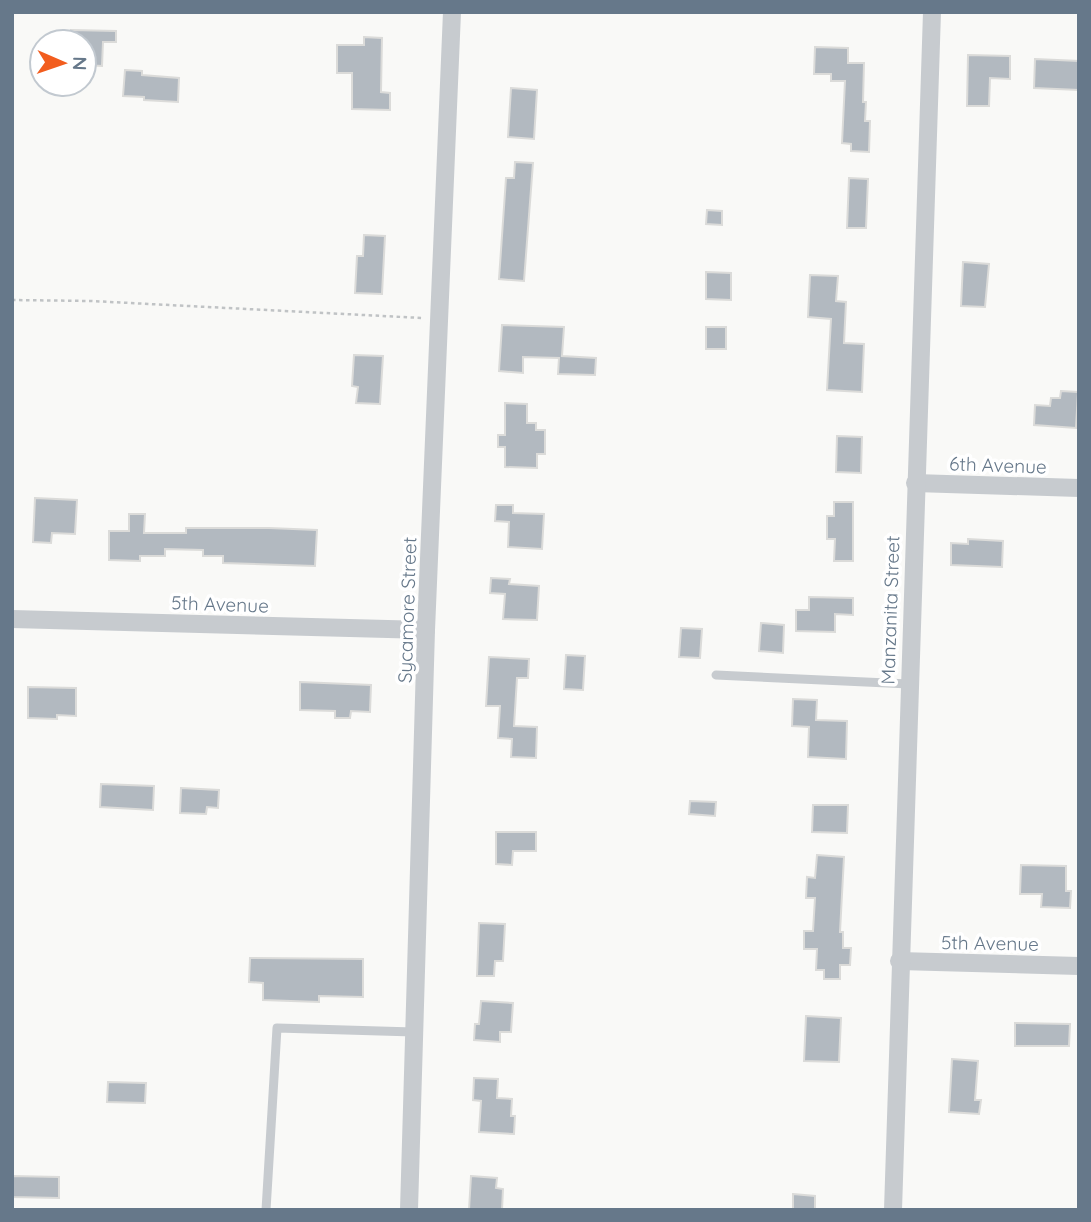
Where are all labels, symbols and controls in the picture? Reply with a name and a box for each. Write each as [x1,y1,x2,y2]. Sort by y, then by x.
north arrow [28,28,98,98]
text: N [68,56,92,71]
street label: 6th Avenue [949,451,1047,479]
street label: Manzanita Street [875,535,905,685]
street label: Sycamore Street [392,536,422,684]
street label: 5th Avenue [171,590,269,618]
street label: 5th Avenue [941,930,1039,956]

